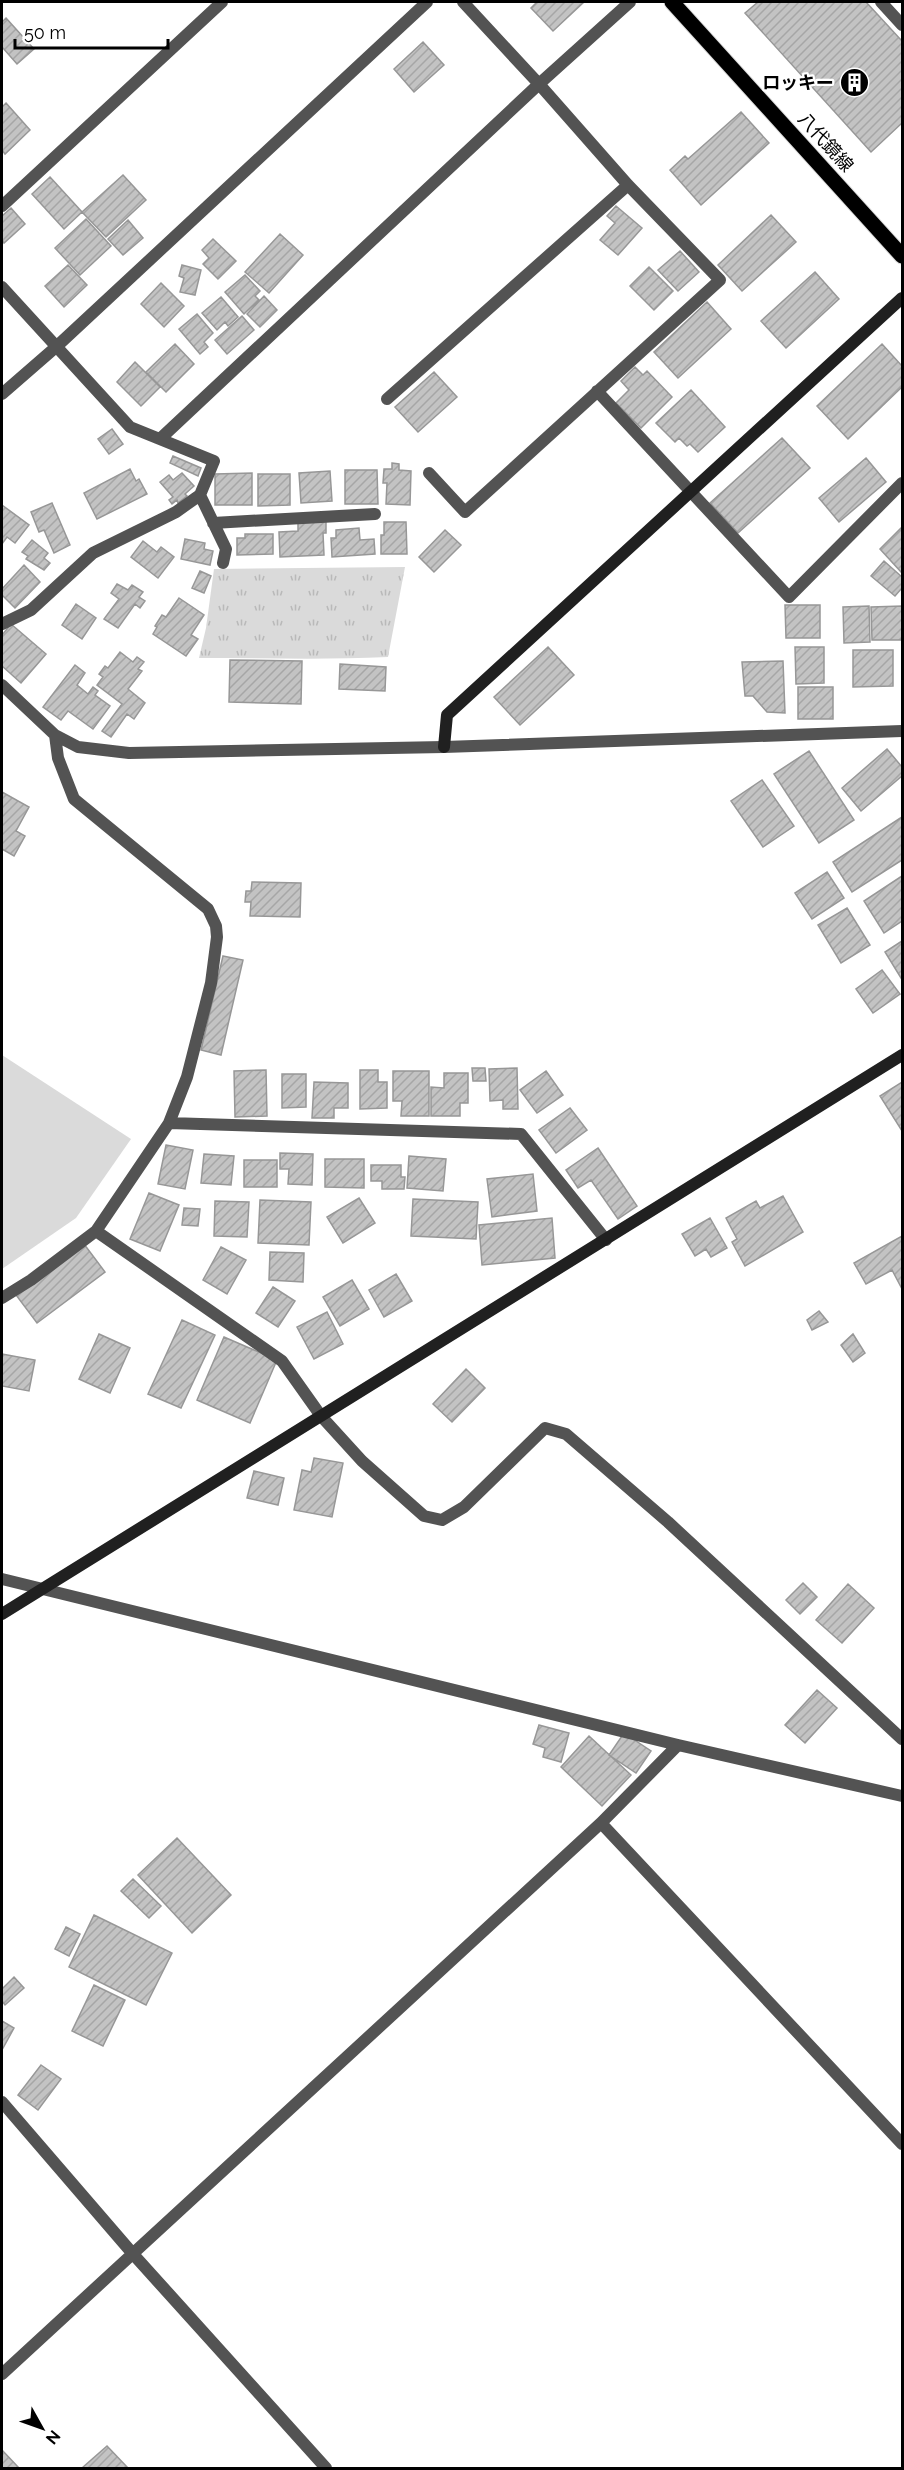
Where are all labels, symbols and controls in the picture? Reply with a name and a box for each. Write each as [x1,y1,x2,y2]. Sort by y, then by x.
scale bar [15,12,168,50]
text: 50 m [24,22,66,43]
building icon: ロッキー [839,66,871,98]
place label: ロッキー [762,72,834,93]
street label: 八代鏡線 [794,108,858,176]
north arrow [12,2398,72,2458]
text: N [42,2427,64,2448]

